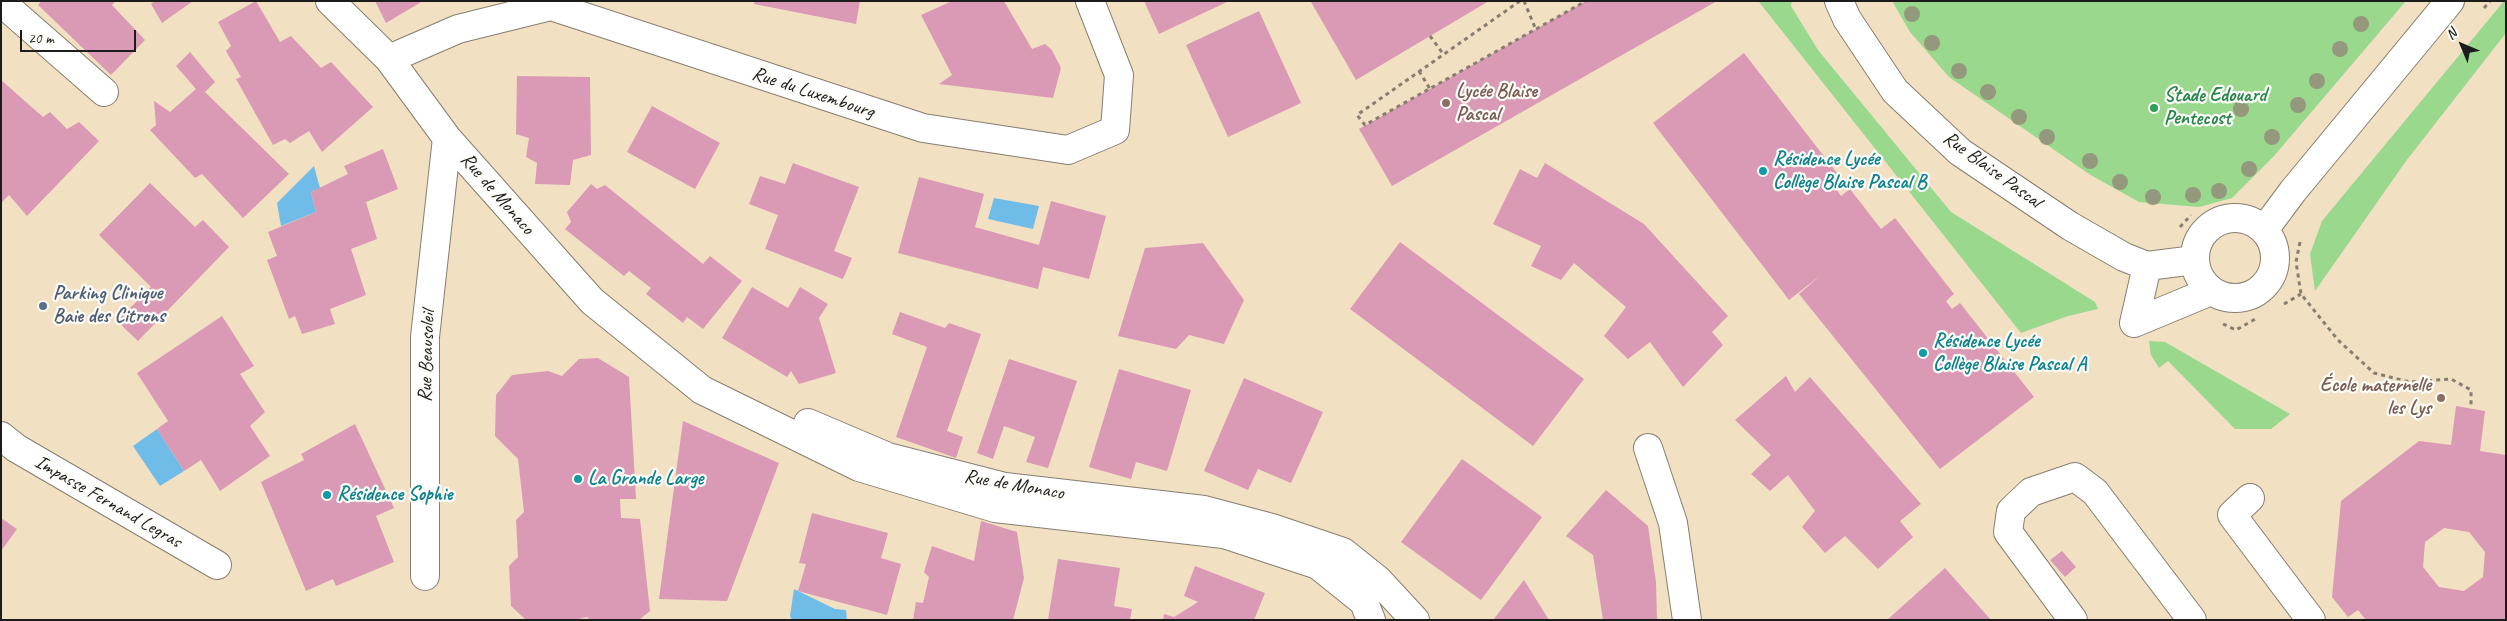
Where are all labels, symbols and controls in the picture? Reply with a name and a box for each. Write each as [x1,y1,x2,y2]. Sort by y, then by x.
scale bar [22,20,139,52]
north arrow [2437,20,2487,70]
text: N [2442,25,2460,43]
text: 20 m [28,29,54,48]
street label: Rue du Luxembourg [749,62,877,124]
place label: Lycée Blaise Pascal [1456,80,1537,127]
place label: Stade Edouard Pentecost [2164,84,2266,131]
marker: Lycée Blaise Pascal [1440,97,1452,109]
marker: Stade Edouard Pentecost [2148,102,2160,114]
street label: Rue Blaise Pascal [1938,126,2046,214]
street label: Rue de Monaco [455,148,539,240]
place label: Résidence Lycée Collège Blaise Pascal B [1773,148,1927,195]
marker: Résidence Lycée Collège Blaise Pascal B [1757,165,1769,177]
place label: Parking Clinique Baie des Citrons [53,282,165,329]
marker: Parking Clinique Baie des Citrons [37,300,49,312]
street label: Rue Beausoleil [413,310,441,402]
place label: Résidence Lycée Collège Blaise Pascal A [1933,330,2086,377]
marker: Résidence Lycée Collège Blaise Pascal A [1917,347,1929,359]
place label: École maternelle les Lys [2320,374,2431,421]
marker: École maternelle les Lys [2435,392,2447,404]
street label: Impasse Fernand Legras [30,450,186,554]
street label: Rue de Monaco [962,464,1066,506]
place label: La Grande Large [588,467,704,491]
marker: La Grande Large [572,473,584,485]
place label: Résidence Sophie [337,483,452,507]
marker: Résidence Sophie [321,489,333,501]

